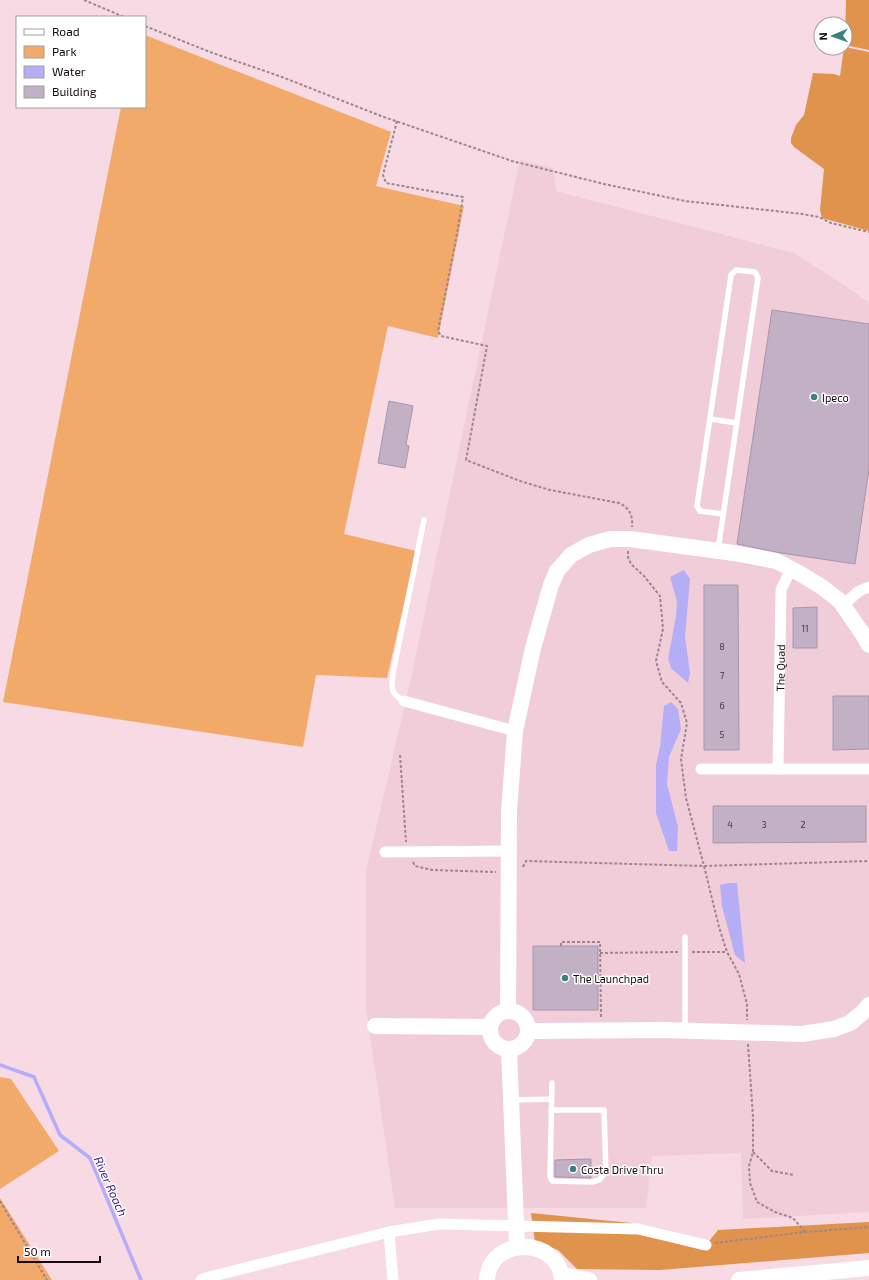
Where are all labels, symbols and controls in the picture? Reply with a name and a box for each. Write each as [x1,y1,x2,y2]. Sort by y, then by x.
legend [16,16,146,108]
north arrow [813,16,853,56]
text: Road [52,24,80,38]
text: N [816,32,829,41]
text: Park [52,44,77,58]
text: Water [52,64,86,78]
text: Building [52,84,97,98]
place label: Ipeco [822,391,849,404]
marker: Ipeco [809,392,819,402]
house number: 11 [801,623,809,634]
house number: 8 [719,641,725,652]
street label: The Quad [773,644,787,692]
house number: 7 [720,670,725,681]
house number: 6 [719,700,725,711]
house number: 5 [720,729,725,740]
house number: 4 [727,819,733,830]
house number: 3 [761,819,767,830]
house number: 2 [800,819,806,830]
place label: The Launchpad [573,972,649,985]
marker: The Launchpad [560,973,570,983]
water label: River Roach [92,1154,130,1218]
place label: Costa Drive Thru [581,1163,664,1176]
marker: Costa Drive Thru [568,1164,578,1174]
scale bar [18,1238,100,1264]
text: 50 m [24,1244,51,1258]

